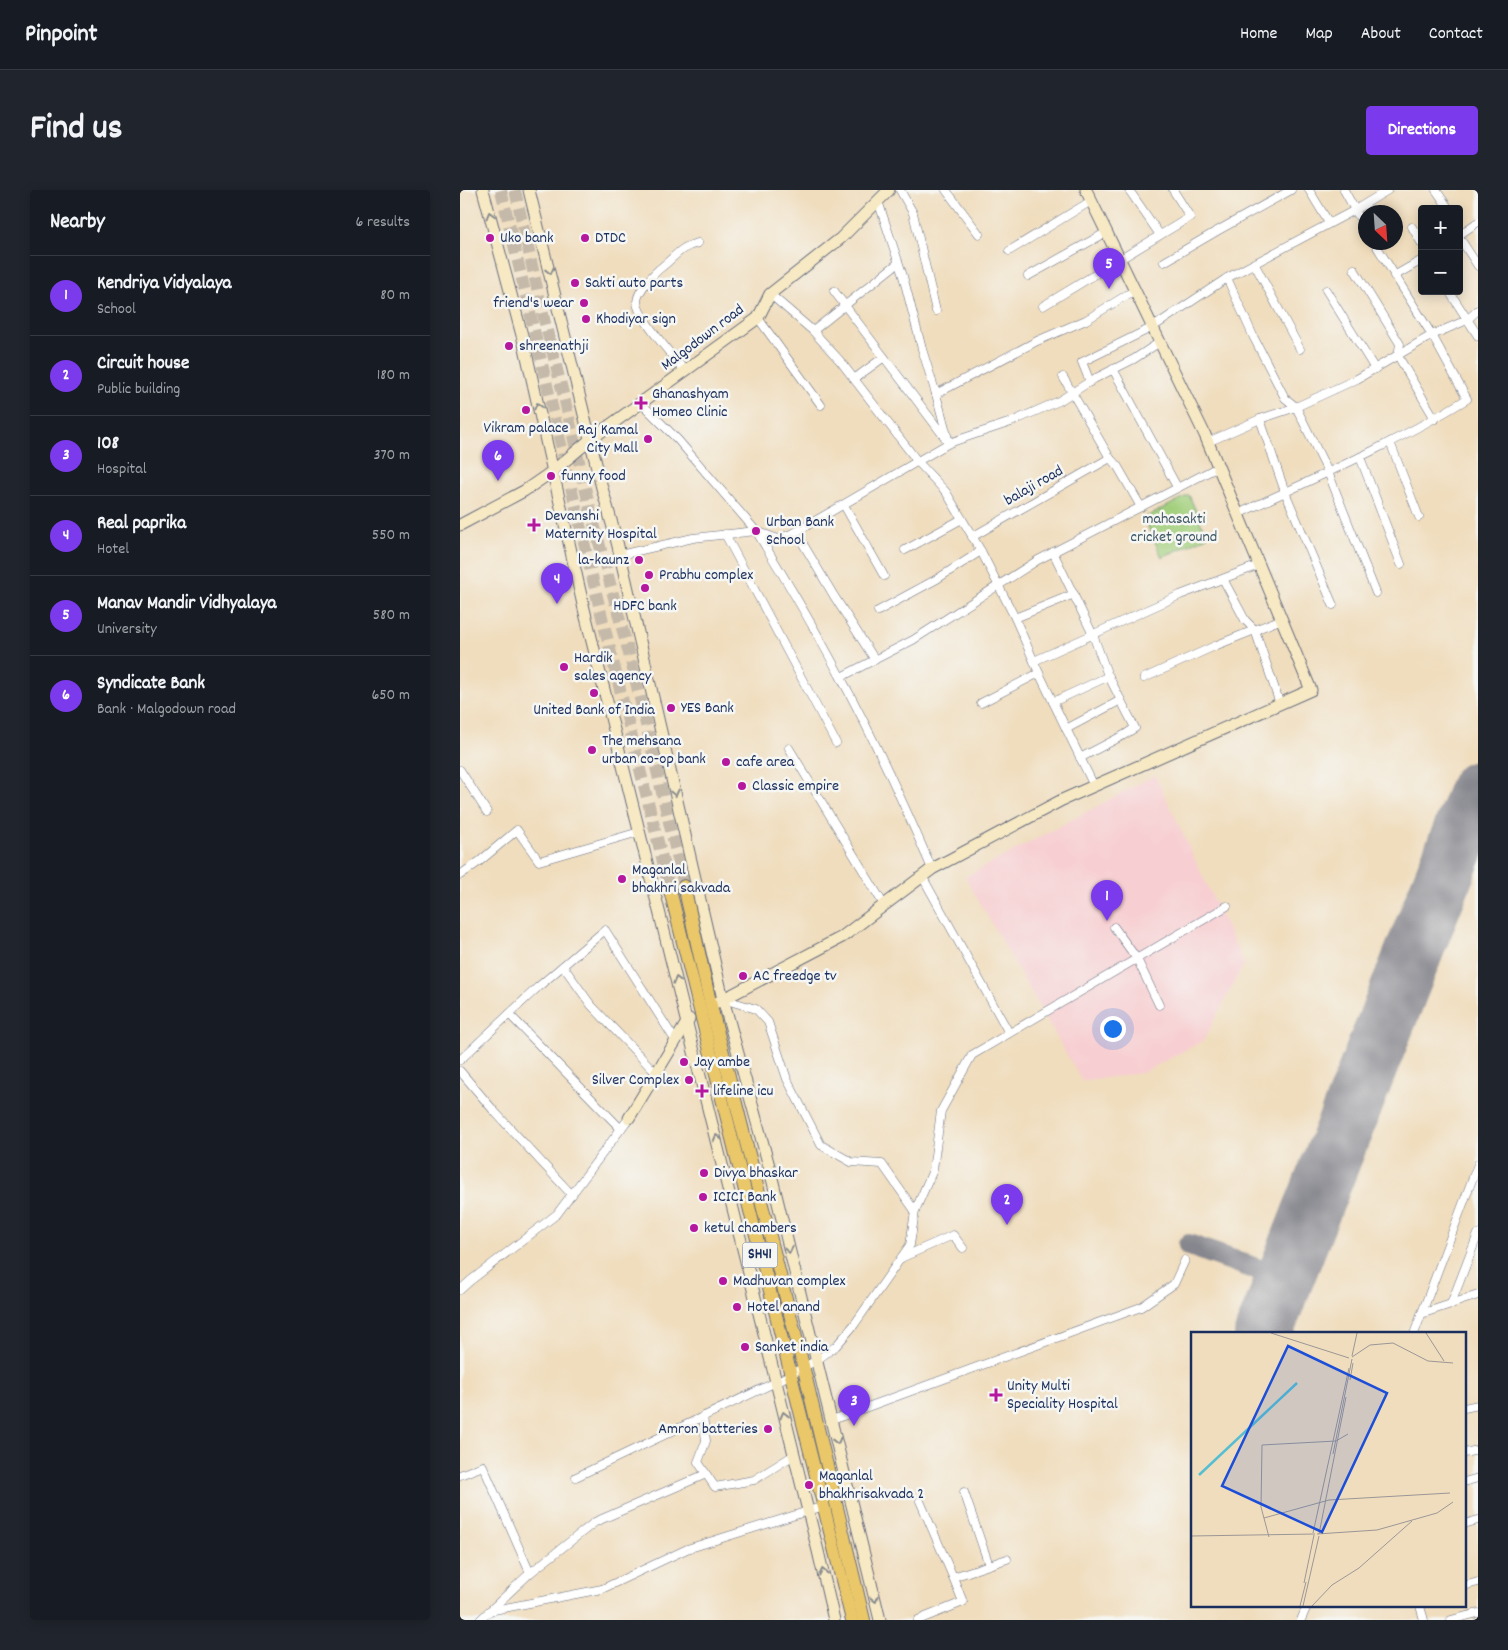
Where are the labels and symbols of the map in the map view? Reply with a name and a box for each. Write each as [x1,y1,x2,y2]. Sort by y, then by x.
north arrow [1358,205,1403,250]
one-way arrow [485,210,496,219]
place label: Uko bank [500,227,553,250]
place label: DTDC [595,227,626,250]
marker: Uko bank [484,232,496,244]
marker: DTDC [579,232,591,244]
pin: 5 [1093,248,1125,289]
one-way arrow [544,267,554,275]
place label: Sakti auto parts [585,272,683,295]
marker: Sakti auto parts [569,277,581,289]
place label: friend's wear [493,292,574,315]
marker: friend's wear [578,297,590,309]
street label: Malgodown road [657,299,749,377]
place label: Khodiyar sign [596,308,676,331]
marker: Khodiyar sign [580,313,592,325]
place label: shreenathji [519,335,588,358]
marker: shreenathji [503,340,515,352]
place label: Ghanashyam Homeo Clinic [652,383,729,424]
marker: Ghanashyam Homeo Clinic [634,396,648,410]
one-way arrow [533,402,544,411]
marker: Vikram palace [520,404,532,416]
place label: Vikram palace [484,417,568,440]
place label: Raj Kamal City Mall [578,419,638,460]
marker: Raj Kamal City Mall [642,433,654,445]
pin: 6 [482,440,514,481]
street label: balaji road [1000,460,1068,512]
place label: funny food [561,465,626,488]
marker: funny food [545,470,557,482]
place label: Devanshi Maternity Hospital [545,505,657,546]
park label: mahasakti cricket ground [1131,508,1217,549]
place label: Urban Bank School [766,511,834,552]
marker: Devanshi Maternity Hospital [527,518,541,532]
marker: Urban Bank School [750,525,762,537]
place label: la-kaunz [578,549,629,572]
marker: la-kaunz [633,554,645,566]
pin: 4 [541,563,573,604]
place label: Prabhu complex [659,564,753,587]
marker: Prabhu complex [643,569,655,581]
marker: HDFC bank [639,582,651,594]
place label: HDFC bank [613,595,677,618]
place label: Hardik sales agency [574,647,652,688]
marker: Hardik sales agency [558,661,570,673]
marker: United Bank of India [588,687,600,699]
place label: YES Bank [681,697,734,720]
place label: United Bank of India [533,699,655,722]
marker: YES Bank [665,702,677,714]
place label: The mehsana urban co-op bank [602,730,706,771]
marker: The mehsana urban co-op bank [586,744,598,756]
place label: cafe area [736,751,795,774]
marker: cafe area [720,756,732,768]
place label: Classic empire [752,775,839,798]
marker: Classic empire [736,780,748,792]
one-way arrow [669,789,680,798]
place label: Maganlal bhakhri sakvada [632,859,731,900]
marker: Maganlal bhakhri sakvada [616,873,628,885]
pin: 1 [1091,880,1123,921]
place label: AC freedge tv [753,965,837,988]
marker: AC freedge tv [737,970,749,982]
one-way arrow [672,976,683,985]
your location [1100,1016,1126,1042]
place label: Jay ambe [694,1051,750,1074]
marker: Jay ambe [678,1056,690,1068]
place label: Silver Complex [592,1069,679,1092]
marker: Silver Complex [683,1074,695,1086]
place label: lifeline icu [713,1080,774,1103]
marker: lifeline icu [695,1084,709,1098]
one-way arrow [712,1133,723,1142]
place label: Divya bhaskar [714,1162,798,1185]
marker: Divya bhaskar [698,1167,710,1179]
pin: 2 [991,1184,1023,1225]
place label: ICICI Bank [713,1186,776,1209]
marker: ICICI Bank [697,1191,709,1203]
place label: ketul chambers [704,1217,797,1240]
marker: ketul chambers [688,1222,700,1234]
road number: SH41 [742,1242,778,1268]
one-way arrow [783,1245,794,1254]
place label: Madhuvan complex [733,1270,846,1293]
marker: Madhuvan complex [717,1275,729,1287]
place label: Hotel anand [747,1296,820,1319]
marker: Hotel anand [731,1301,743,1313]
inset map [1191,1332,1466,1608]
place label: Sanket india [755,1336,829,1359]
marker: Sanket india [739,1341,751,1353]
place label: Unity Multi Speciality Hospital [1007,1375,1118,1416]
pin: 3 [838,1385,870,1426]
marker: Unity Multi Speciality Hospital [989,1388,1003,1402]
one-way arrow [779,1410,790,1419]
place label: Amron batteries [658,1418,758,1441]
marker: Amron batteries [762,1423,774,1435]
one-way arrow [831,1437,842,1446]
place label: Maganlal bhakhrisakvada 2 [819,1465,924,1506]
marker: Maganlal bhakhrisakvada 2 [803,1479,815,1491]
one-way arrow [818,1568,829,1577]
one-way arrow [869,1595,880,1604]

